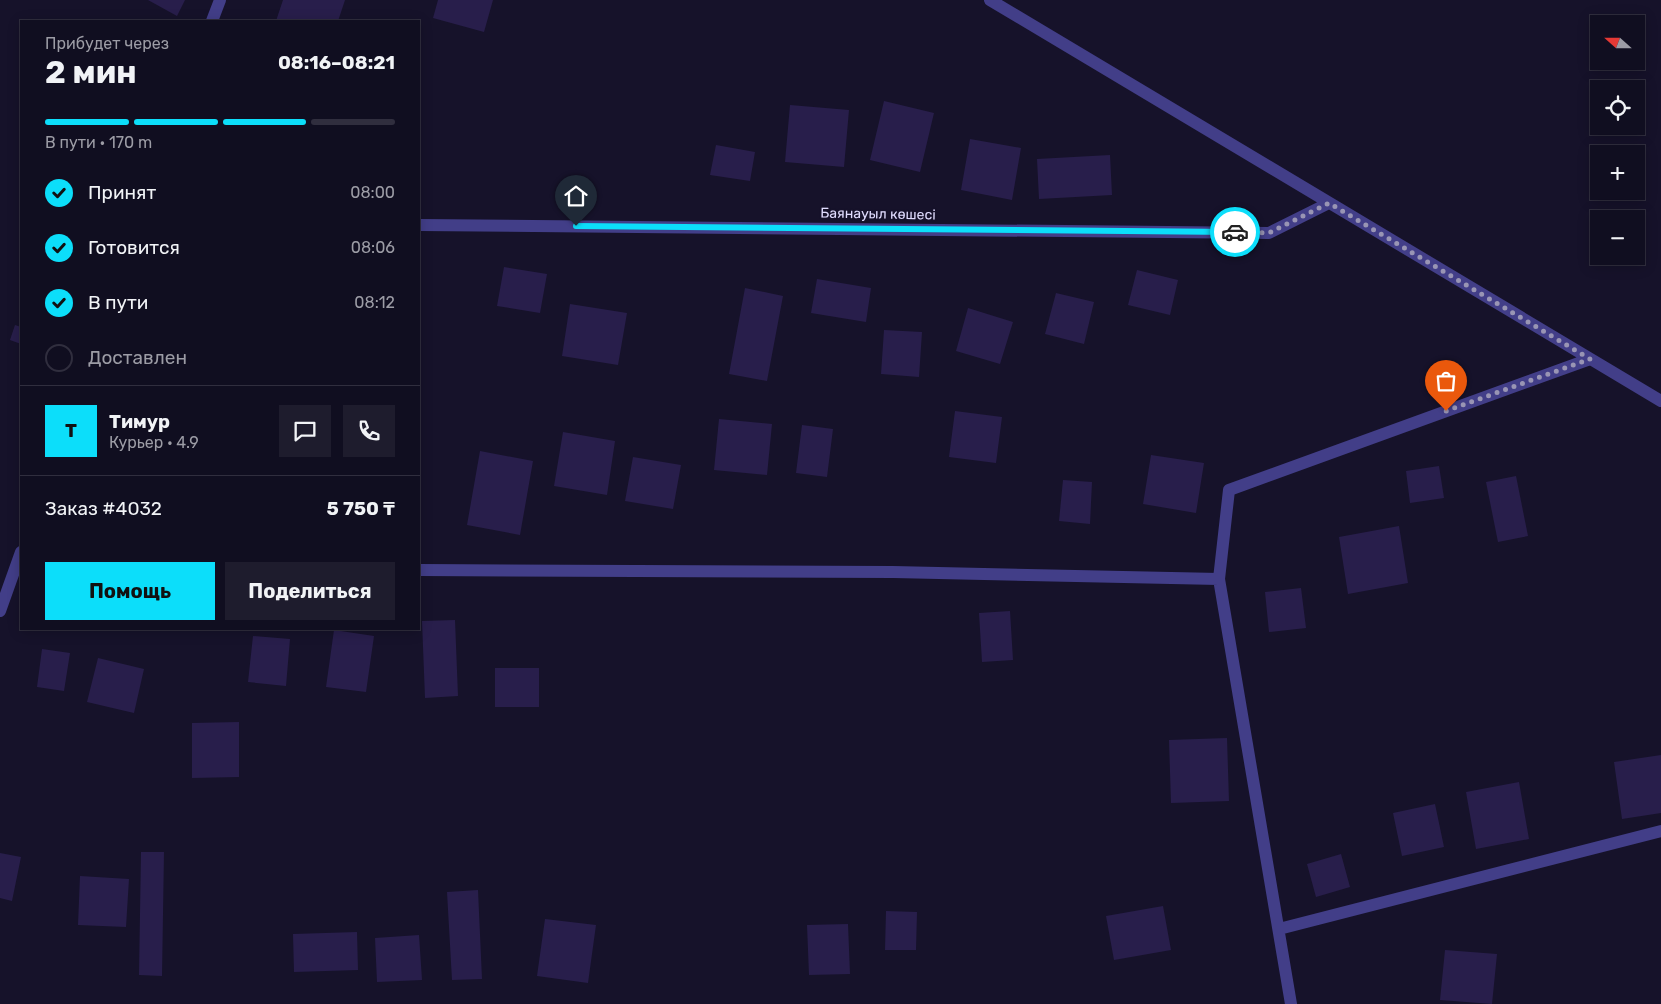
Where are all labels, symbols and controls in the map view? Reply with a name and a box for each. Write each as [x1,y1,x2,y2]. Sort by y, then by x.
north arrow [1590,15,1645,70]
map controls [1590,15,1645,265]
text: Прибудет через [45,34,169,53]
text: 08:16–08:21 [278,51,395,74]
text: 2 мин [45,53,137,91]
button: locate [1590,80,1645,135]
text: В пути · 170 m [45,133,152,152]
button: + [1590,145,1645,200]
pin [555,175,597,226]
icon: check [45,179,73,207]
text: Принят [88,181,156,204]
icon: home [562,182,590,210]
text: 08:00 [350,183,395,202]
street label: Баянауыл көшесі [820,204,936,224]
courier [1210,207,1260,257]
button: − [1590,210,1645,265]
icon: car [1221,218,1249,246]
icon: check [45,234,73,262]
text: Готовится [88,236,180,259]
text: 08:06 [351,238,395,257]
icon: check [45,289,73,317]
text: В пути [88,291,148,314]
text: 08:12 [354,293,395,312]
text: Доставлен [88,346,187,369]
pin [1425,360,1467,411]
icon: bag [1432,367,1460,395]
button: chat [279,405,331,457]
button: phone [343,405,395,457]
text: Тимур [109,410,170,433]
text: Т [65,419,77,442]
text: Курьер · 4.9 [109,433,199,452]
text: Заказ #4032 [45,497,162,520]
text: 5 750 ₸ [327,497,395,520]
button: Помощь [45,562,215,620]
button: Поделиться [225,562,395,620]

